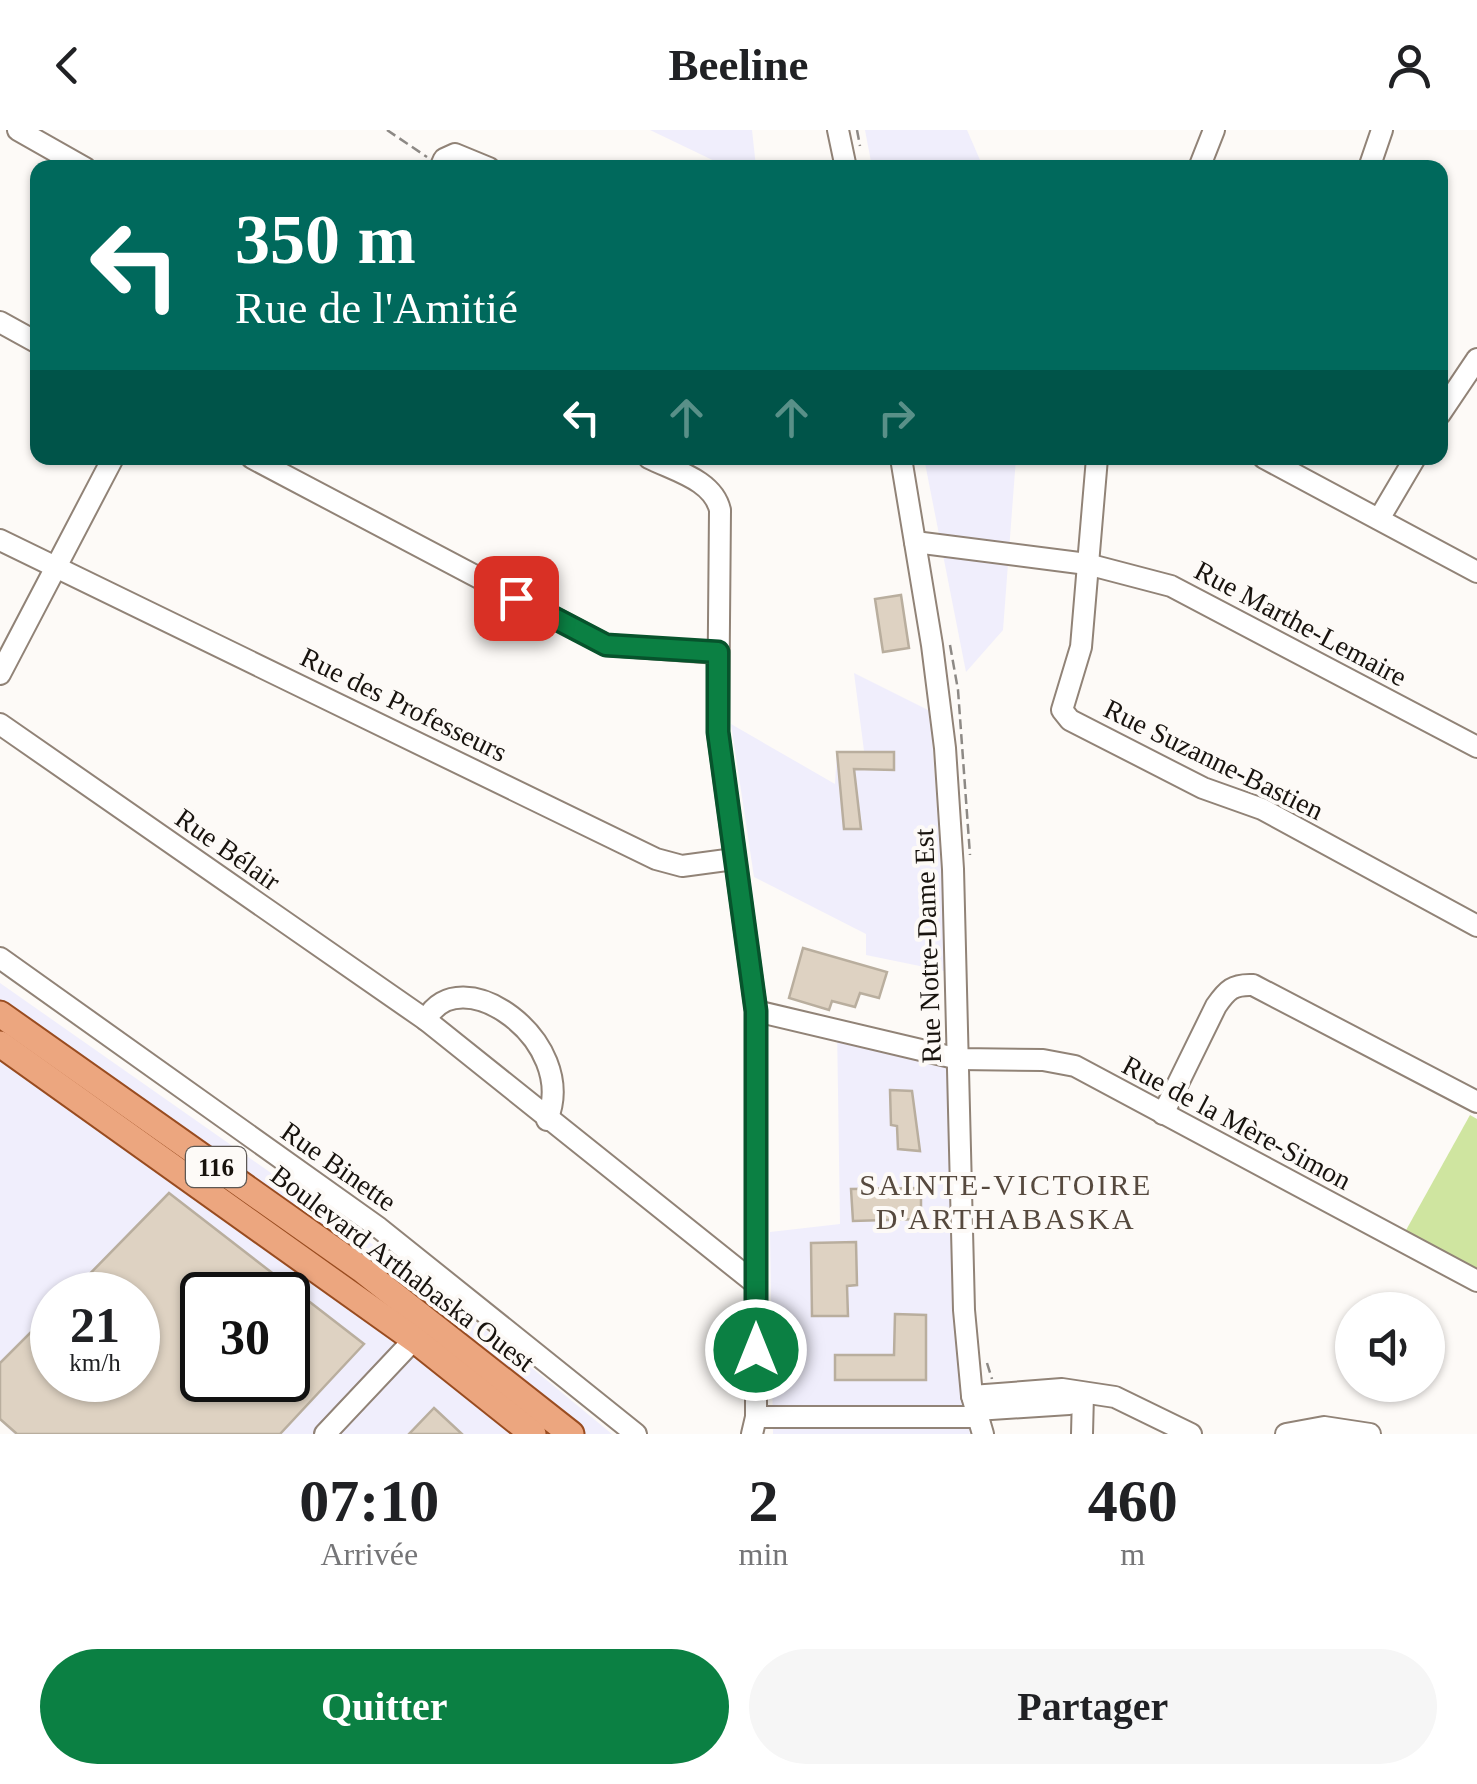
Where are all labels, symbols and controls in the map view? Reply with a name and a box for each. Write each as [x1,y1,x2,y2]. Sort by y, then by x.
icon: back [40,38,95,93]
icon: person [1382,38,1437,93]
text: Beeline [669,40,808,90]
icon: left [70,200,200,330]
text: 350 m [235,201,416,278]
text: Rue de l'Amitié [235,283,518,333]
icon: left [554,390,609,445]
icon: ahead [659,390,714,445]
icon: ahead [764,390,819,445]
icon: right [869,390,924,445]
street label: Rue Marthe-Lemaire [1189,554,1412,692]
pin [474,556,559,641]
icon: arrive [489,571,544,626]
street label: Rue des Professeurs [296,641,512,768]
street label: Rue Suzanne-Bastien [1099,693,1329,826]
street label: Rue Bélair [169,802,287,897]
street label: Rue Notre-Dame Est [908,828,947,1064]
street label: Rue de la Mère-Simon [1117,1049,1356,1196]
street label: Rue Binette [275,1116,402,1217]
road number: 116 [186,1147,246,1187]
street label: Boulevard Arthabaska Ouest [265,1159,541,1378]
district label: SAINTE-VICTOIRE D'ARTHABASKA [859,1168,1153,1235]
speed limit sign: 30 [180,1272,310,1402]
map controls [1335,1292,1445,1402]
button: sound [1335,1292,1445,1402]
text: 21 [70,1297,120,1353]
position arrow [704,1298,808,1402]
text: km/h [69,1349,121,1376]
text: 07:10 [299,1468,439,1534]
text: 2 [748,1468,778,1534]
text: 460 [1088,1468,1178,1534]
text: Arrivée [320,1536,418,1572]
text: min [739,1536,788,1572]
text: m [1120,1536,1145,1572]
button: Quitter [40,1649,729,1764]
button: Partager [749,1649,1437,1764]

